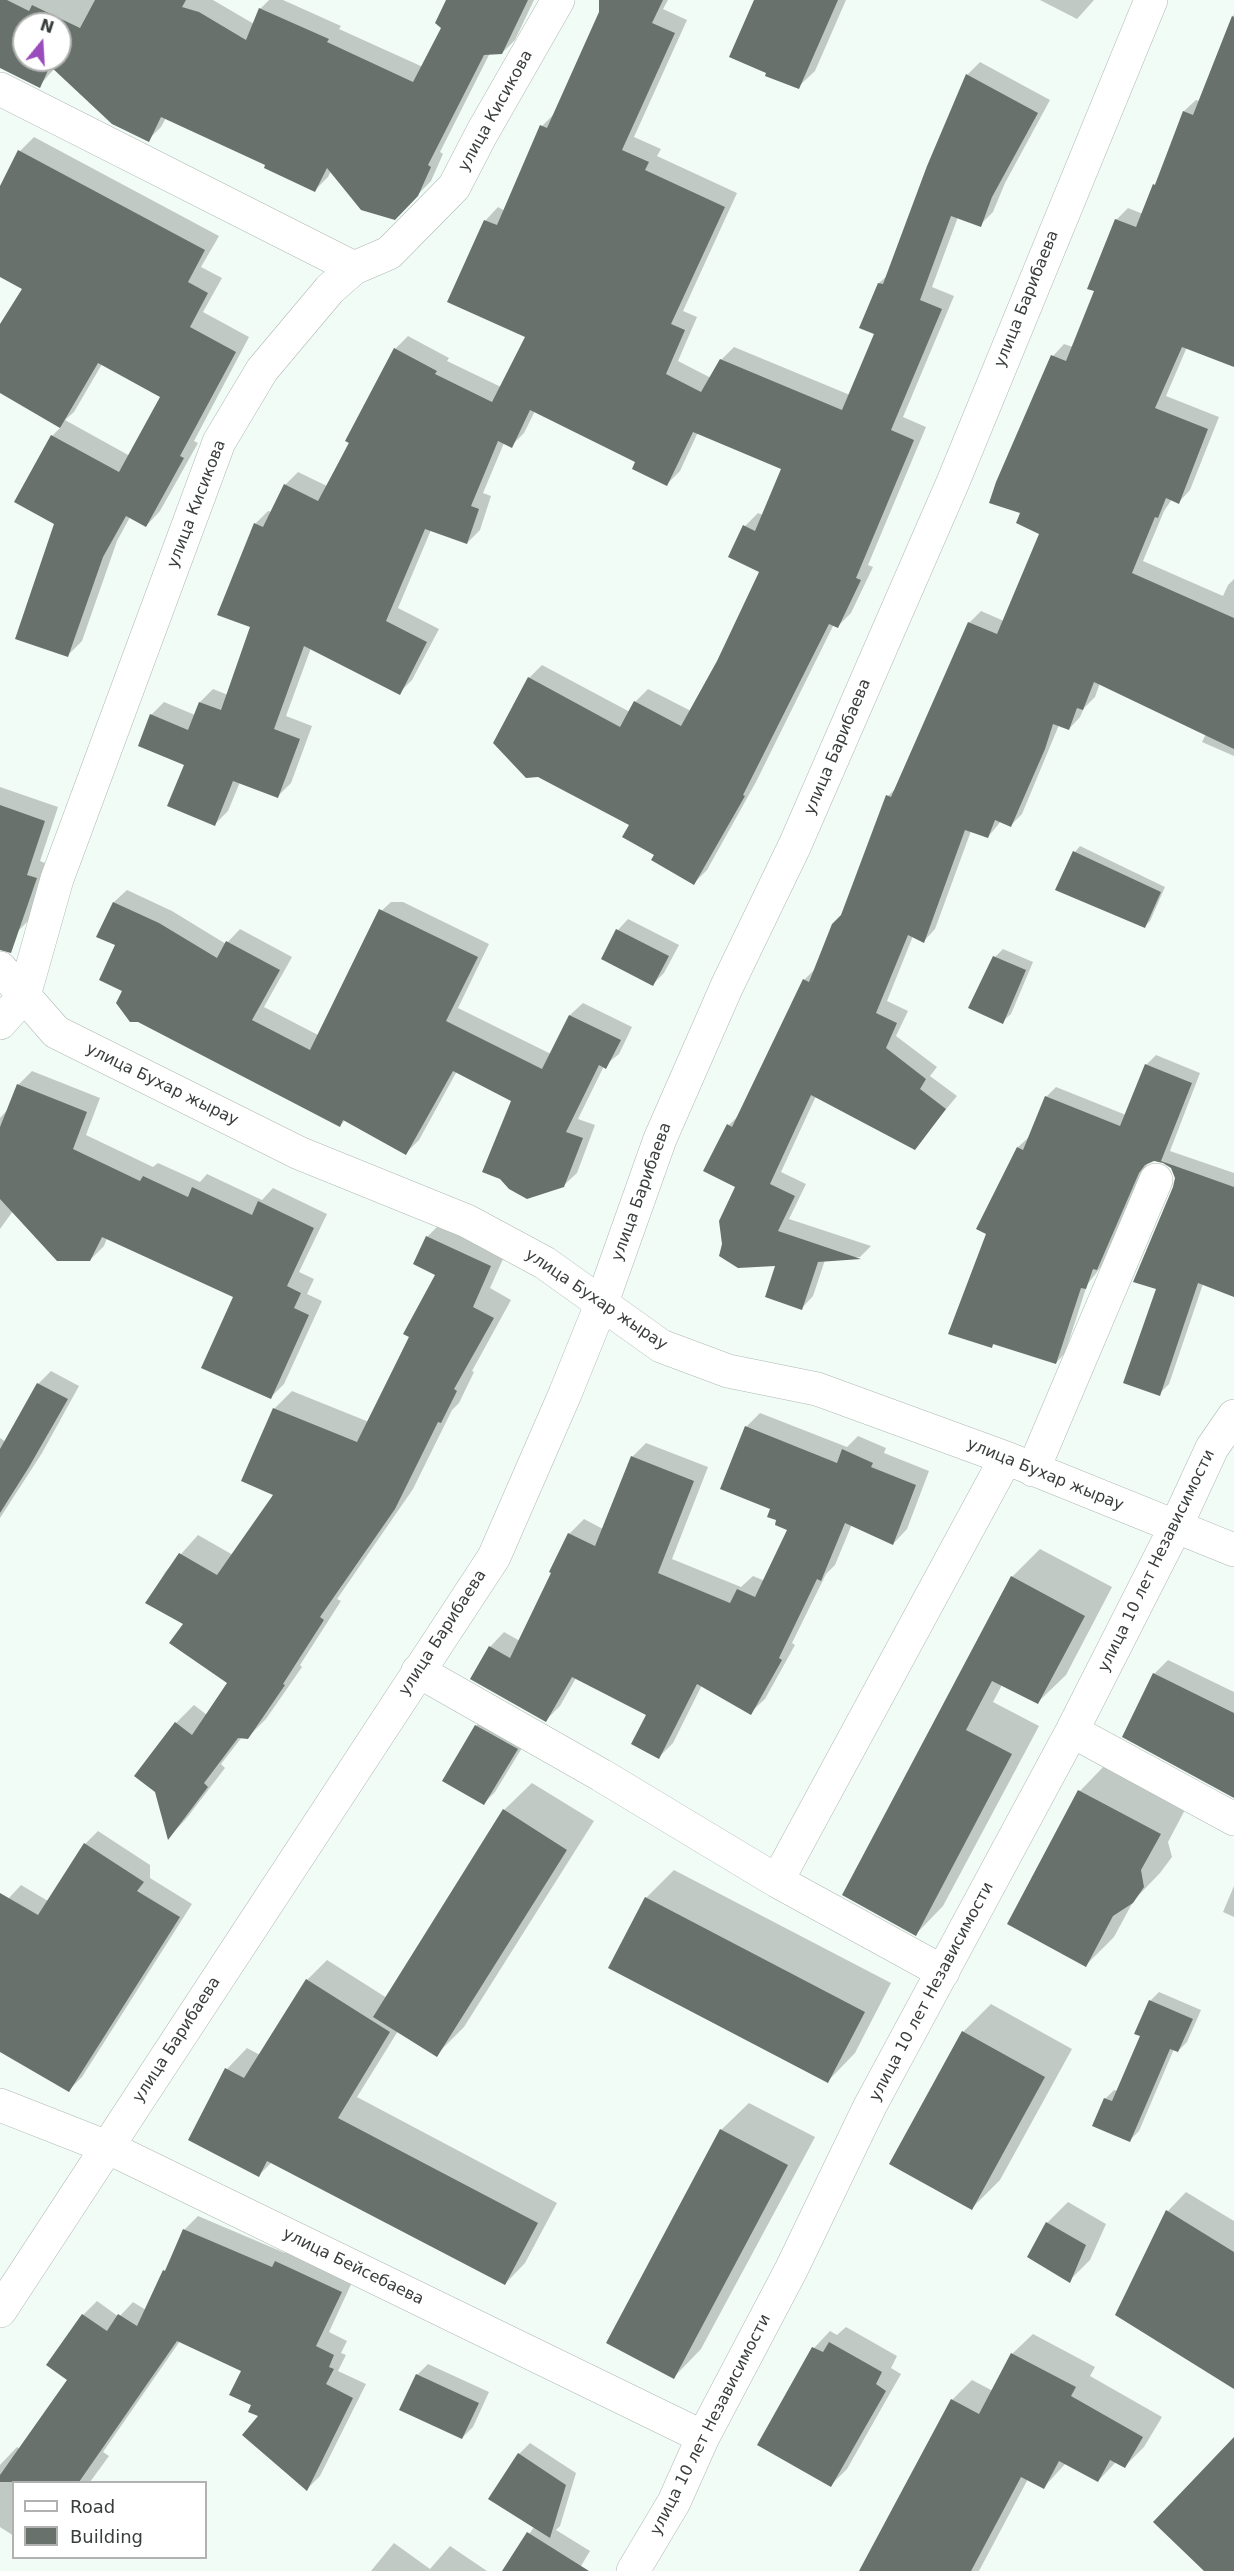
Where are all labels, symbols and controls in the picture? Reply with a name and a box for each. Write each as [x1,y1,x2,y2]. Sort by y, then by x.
north arrow [12,12,72,72]
text: N [38,15,56,37]
street label: улица Кисикова [455,47,537,175]
street label: улица Барибаева [991,228,1063,370]
street label: улица Кисикова [164,437,230,571]
street label: улица Барибаева [801,676,875,818]
street label: улица Бухар жырау [83,1040,241,1130]
street label: улица Барибаева [608,1120,676,1264]
street label: улица Бухар жырау [521,1245,671,1355]
street label: улица Бухар жырау [964,1435,1126,1515]
street label: улица 10 лет Независимости [1095,1447,1219,1675]
street label: улица Барибаева [395,1567,491,1699]
street label: улица 10 лет Независимости [866,1879,998,2105]
street label: улица Барибаева [129,1974,225,2106]
street label: улица Бейсебаева [279,2225,427,2309]
street label: улица 10 лет Независимости [647,2311,775,2539]
legend [12,2481,207,2559]
text: Road [70,2496,115,2517]
text: Building [70,2526,143,2547]

